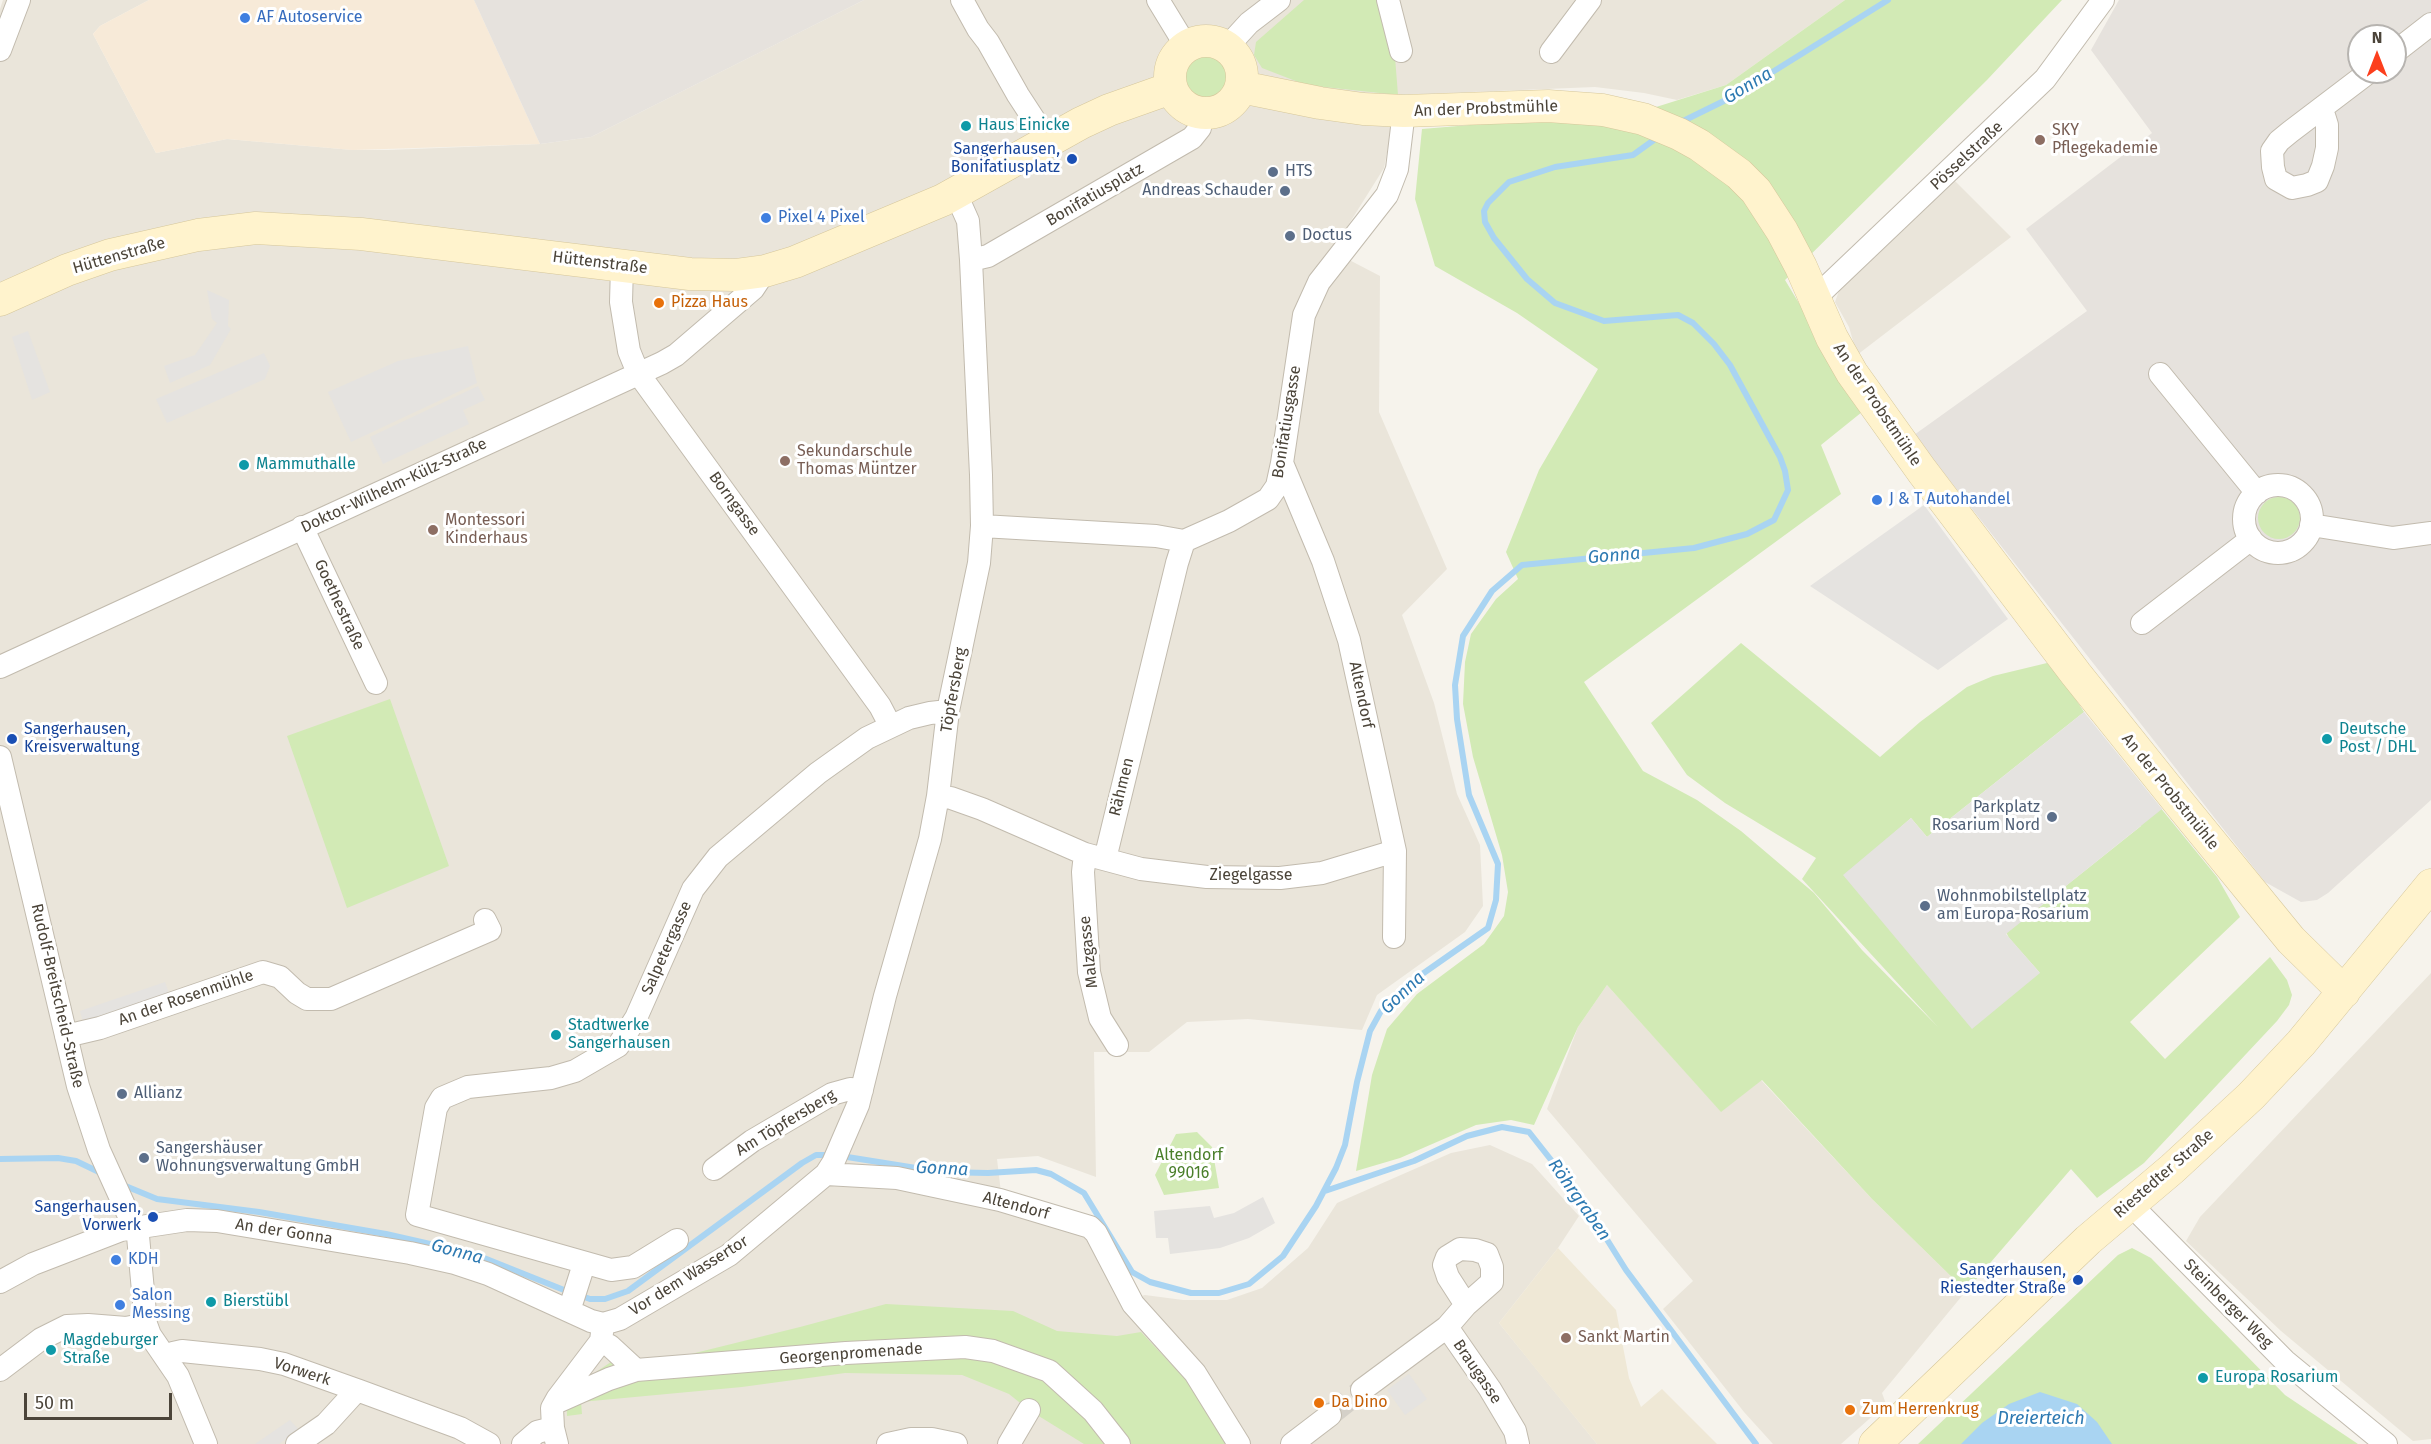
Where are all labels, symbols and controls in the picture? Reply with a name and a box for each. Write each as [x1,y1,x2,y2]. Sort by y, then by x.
place label: AF Autoservice [257,8,362,28]
marker: AF Autoservice [238,11,252,25]
north arrow [2347,24,2407,84]
text: N [2372,28,2382,47]
water label: Gonna [1720,63,1776,109]
street label: An der Probstmühle [1414,97,1558,121]
place label: Haus Einicke [978,116,1070,136]
street label: Pösselstraße [1927,118,2007,194]
marker: Haus Einicke [959,119,973,133]
place label: SKY Pflegekademie [2052,121,2158,159]
marker: SKY Pflegekademie [2033,133,2047,147]
place label: Sangerhausen, Bonifatiusplatz [951,140,1060,178]
marker: Sangerhausen, Bonifatiusplatz [1065,152,1079,166]
street label: Bonifatiusplatz [1043,159,1147,231]
place label: HTS [1285,162,1313,182]
marker: HTS [1266,165,1280,179]
place label: Andreas Schauder [1142,181,1273,201]
marker: Andreas Schauder [1278,184,1292,198]
place label: Pixel 4 Pixel [778,208,865,228]
marker: Pixel 4 Pixel [759,211,773,225]
place label: Doctus [1302,226,1352,246]
marker: Doctus [1283,229,1297,243]
street label: Hüttenstraße [71,234,167,278]
street label: Hüttenstraße [551,248,649,278]
place label: Pizza Haus [671,293,748,313]
marker: Pizza Haus [652,296,666,310]
street label: An der Probstmühle [1829,340,1925,470]
street label: Bonifatiusgasse [1269,364,1305,480]
street label: Doktor-Wilhelm-Külz-Straße [298,434,490,538]
place label: Sekundarschule Thomas Müntzer [797,442,917,480]
marker: Sekundarschule Thomas Müntzer [778,454,792,468]
place label: Mammuthalle [256,455,356,475]
marker: Mammuthalle [237,458,251,472]
street label: Borngasse [704,468,764,540]
place label: J & T Autohandel [1889,490,2010,510]
marker: J & T Autohandel [1870,493,1884,507]
place label: Montessori Kinderhaus [445,511,528,549]
marker: Montessori Kinderhaus [426,523,440,537]
water label: Gonna [1587,543,1641,569]
street label: Goethestraße [310,557,368,653]
street label: Töpfersberg [937,646,971,734]
street label: Altendorf [1345,660,1377,730]
place label: Sangerhausen, Kreisverwaltung [24,720,140,758]
place label: Deutsche Post / DHL [2339,720,2416,758]
street label: An der Probstmühle [2117,730,2223,854]
marker: Sangerhausen, Kreisverwaltung [5,732,19,746]
marker: Deutsche Post / DHL [2320,732,2334,746]
street label: Rähmen [1105,756,1139,818]
place label: Parkplatz Rosarium Nord [1932,798,2040,836]
marker: Parkplatz Rosarium Nord [2045,810,2059,824]
street label: Ziegelgasse [1209,866,1293,886]
place label: Wohnmobilstellplatz am Europa-Rosarium [1937,887,2089,925]
street label: Salpetergasse [638,898,696,998]
marker: Wohnmobilstellplatz am Europa-Rosarium [1918,899,1932,913]
street label: Rudolf-Breitscheid-Straße [26,902,88,1090]
street label: Malzgasse [1076,915,1102,989]
street label: An der Rosenmühle [116,966,256,1030]
water label: Gonna [1376,967,1430,1019]
place label: Stadtwerke Sangerhausen [568,1016,671,1054]
marker: Stadtwerke Sangerhausen [549,1028,563,1042]
place label: Allianz [134,1084,182,1104]
street label: Am Töpfersberg [733,1086,839,1160]
marker: Allianz [115,1087,129,1101]
street label: Riestedter Straße [2110,1125,2218,1223]
place label: Sangershäuser Wohnungsverwaltung GmbH [156,1139,360,1177]
park label: Altendorf 99016 [1155,1146,1223,1184]
marker: Sangershäuser Wohnungsverwaltung GmbH [137,1151,151,1165]
water label: Röhrgraben [1543,1155,1615,1245]
water label: Gonna [915,1157,969,1181]
street label: Altendorf [981,1188,1051,1224]
place label: Sangerhausen, Vorwerk [34,1198,141,1236]
marker: Sangerhausen, Vorwerk [146,1210,160,1224]
street label: An der Gonna [234,1215,334,1249]
street label: Vor dem Wassertor [626,1232,752,1320]
water label: Gonna [429,1235,485,1269]
place label: KDH [128,1250,159,1270]
marker: KDH [109,1253,123,1267]
street label: Steinberger Weg [2179,1255,2277,1353]
place label: Sangerhausen, Riestedter Straße [1940,1261,2066,1299]
marker: Sangerhausen, Riestedter Straße [2071,1273,2085,1287]
place label: Salon Messing [132,1286,190,1324]
place label: Bierstübl [223,1292,289,1312]
marker: Bierstübl [204,1295,218,1309]
marker: Salon Messing [113,1298,127,1312]
place label: Sankt Martin [1578,1328,1670,1348]
place label: Magdeburger Straße [63,1331,158,1369]
marker: Sankt Martin [1559,1331,1573,1345]
street label: Braugasse [1449,1336,1505,1408]
street label: Georgenpromenade [779,1339,923,1369]
marker: Magdeburger Straße [44,1343,58,1357]
street label: Vorwerk [271,1354,333,1390]
place label: Europa Rosarium [2215,1368,2338,1388]
marker: Europa Rosarium [2196,1371,2210,1385]
scale bar [27,1381,176,1419]
text: 50 m [35,1392,74,1414]
place label: Da Dino [1331,1393,1388,1413]
marker: Da Dino [1312,1396,1326,1410]
place label: Zum Herrenkrug [1862,1400,1979,1420]
marker: Zum Herrenkrug [1843,1403,1857,1417]
water label: Dreierteich [1997,1408,2085,1430]

